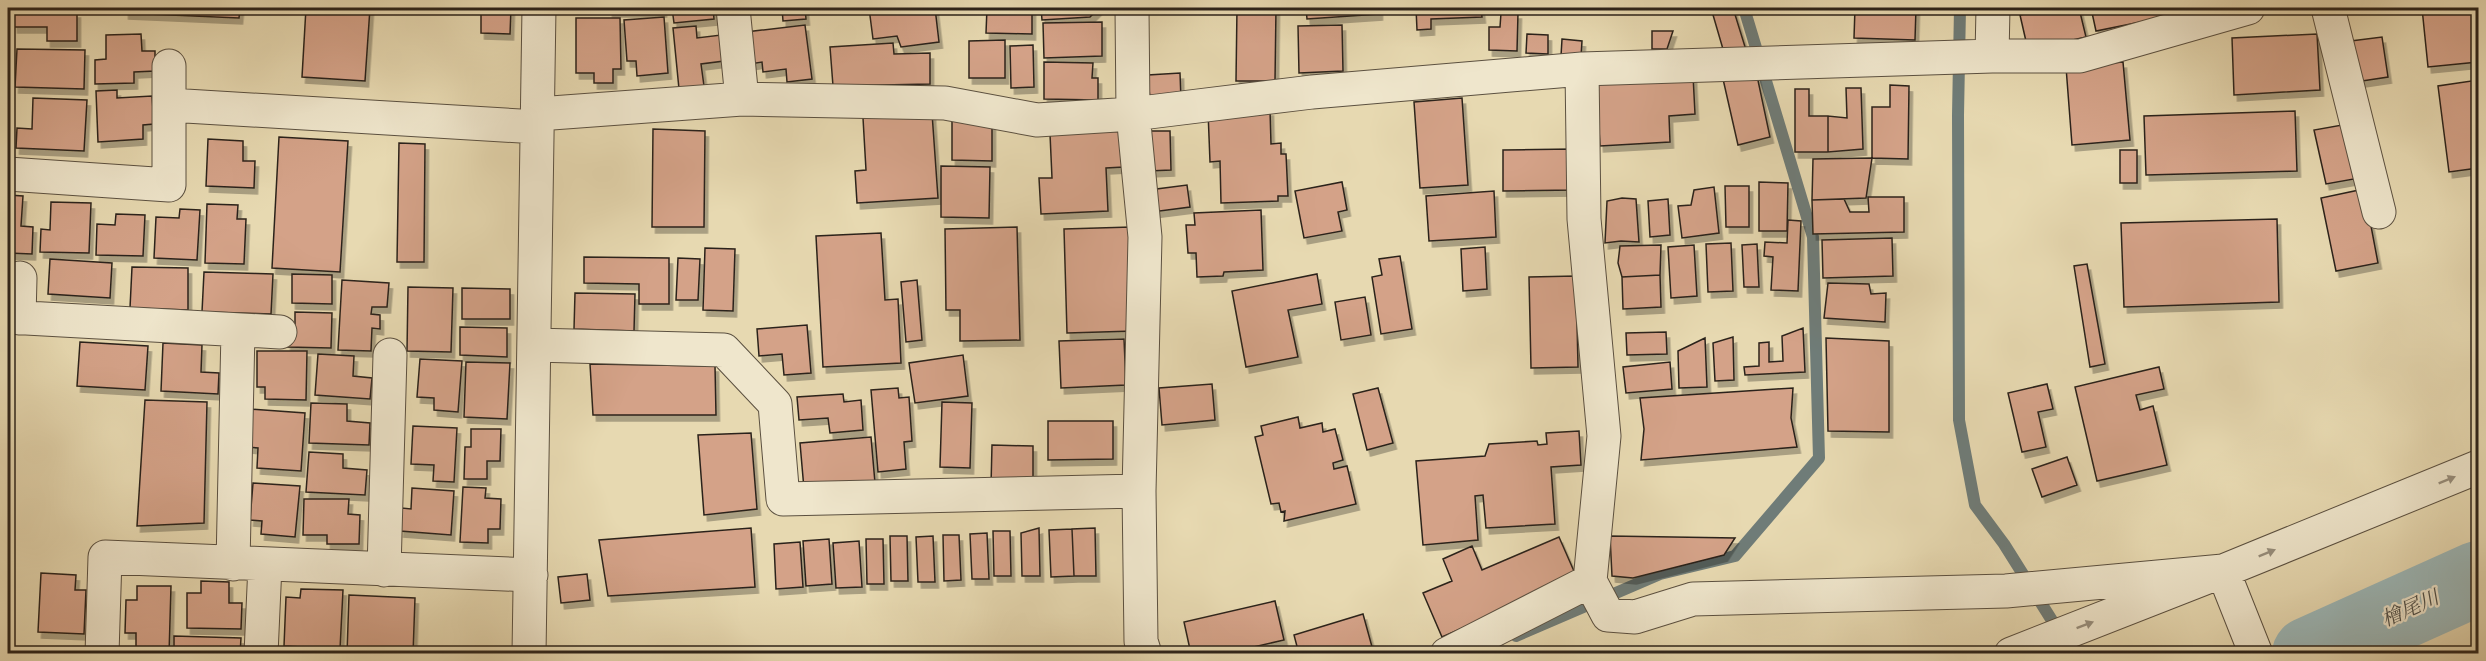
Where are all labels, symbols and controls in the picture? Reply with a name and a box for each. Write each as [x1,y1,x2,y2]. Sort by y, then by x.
one-way arrow [2439,475,2457,485]
one-way arrow [2258,548,2276,558]
water label: 檜尾川 [2378,585,2445,633]
one-way arrow [2076,620,2094,629]

